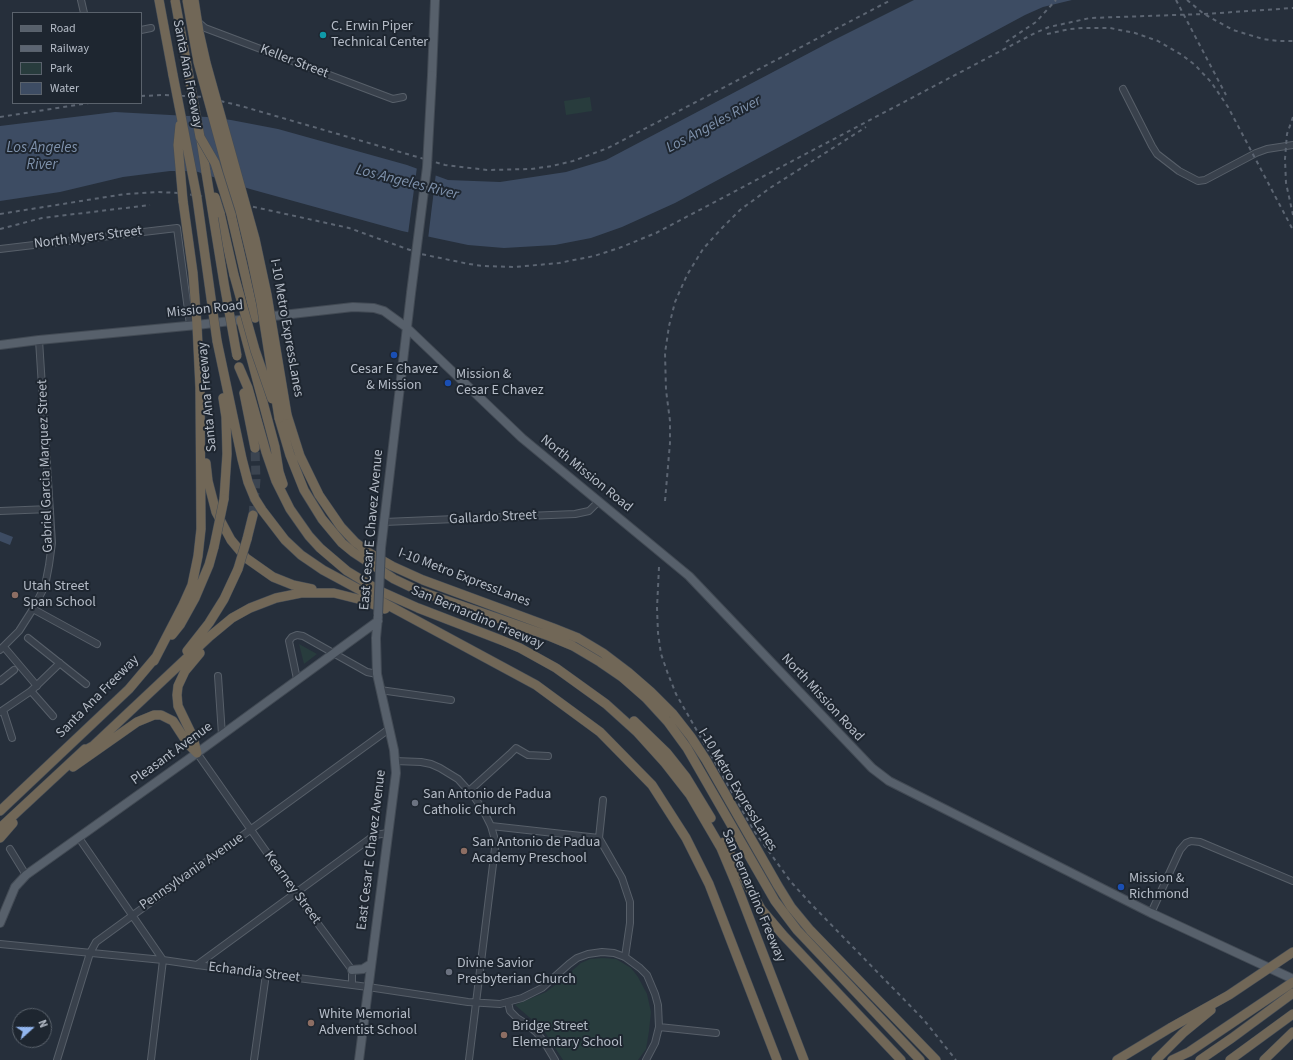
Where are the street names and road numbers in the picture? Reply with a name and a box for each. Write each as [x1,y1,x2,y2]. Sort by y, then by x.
street label: Santa Ana Freeway [168,18,206,130]
street label: Keller Street [257,41,331,83]
street label: North Myers Street [33,223,143,253]
street label: I-10 Metro ExpressLanes [266,257,306,399]
street label: Mission Road [166,298,244,322]
street label: Santa Ana Freeway [195,341,221,453]
street label: Gabriel Garcia Marquez Street [35,379,57,553]
street label: North Mission Road [537,432,635,516]
street label: East Cesar E Chavez Avenue [357,449,387,611]
street label: Gallardo Street [449,507,537,529]
street label: I-10 Metro ExpressLanes [396,545,532,611]
street label: San Bernardino Freeway [408,582,546,654]
street label: North Mission Road [777,651,867,745]
street label: Santa Ana Freeway [53,652,143,742]
street label: Pleasant Avenue [128,719,216,789]
street label: I-10 Metro ExpressLanes [694,726,780,854]
street label: East Cesar E Chavez Avenue [354,769,390,931]
street label: San Bernardino Freeway [717,827,789,965]
street label: Pennsylvania Avenue [137,830,247,914]
street label: Kearney Street [260,848,324,928]
street label: Echandia Street [207,959,301,987]

